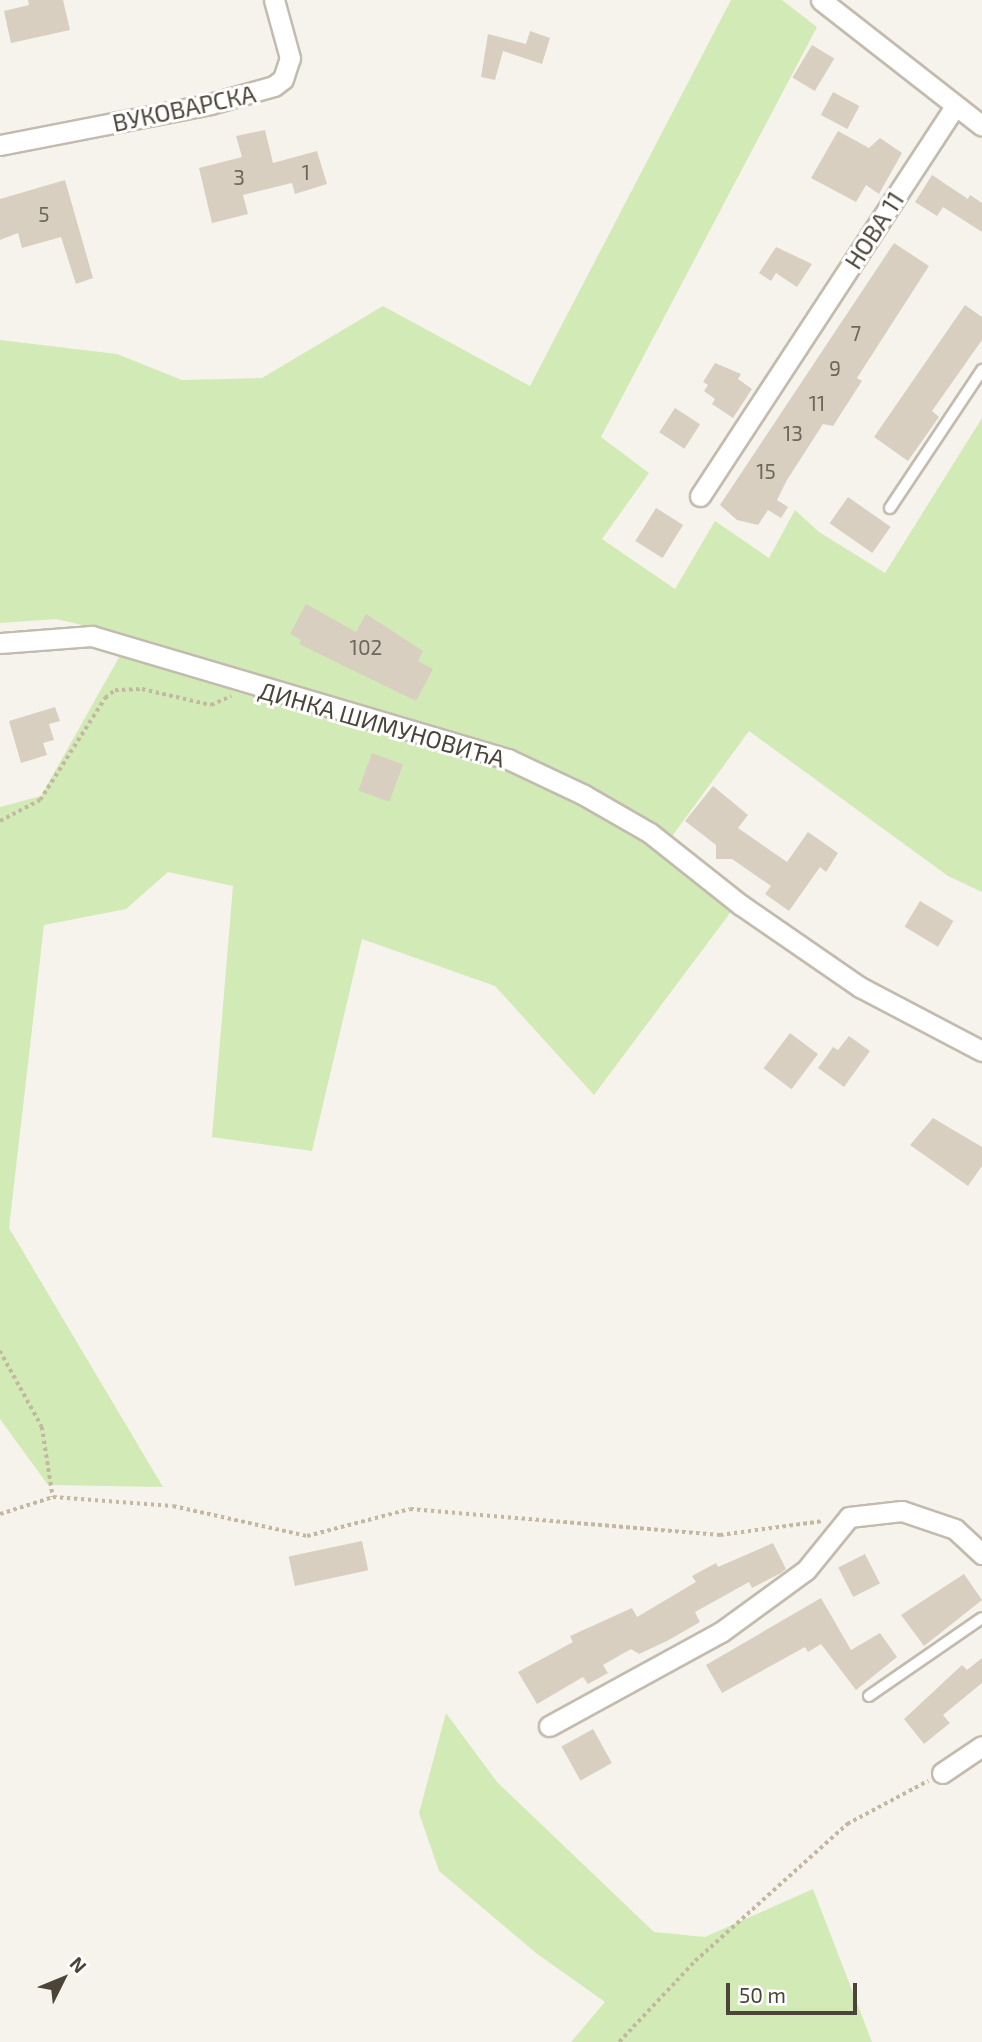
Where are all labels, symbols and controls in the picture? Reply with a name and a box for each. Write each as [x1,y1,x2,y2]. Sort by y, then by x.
street label: ВУКОВАРСКА [110,79,258,137]
house number: 1 [302,159,310,185]
house number: 3 [233,164,245,190]
street label: НОВА 11 [838,186,910,274]
house number: 5 [38,201,50,227]
house number: 7 [851,320,861,346]
house number: 9 [829,355,841,381]
house number: 11 [809,390,825,416]
house number: 13 [783,420,803,446]
house number: 15 [756,458,776,484]
house number: 102 [350,634,382,660]
street label: ДИНКА ШИМУНОВИЋА [256,675,508,773]
north arrow [28,1944,98,2014]
text: N [66,1951,92,1977]
scale bar [730,1968,861,2012]
text: 50 m [739,1982,786,2007]

